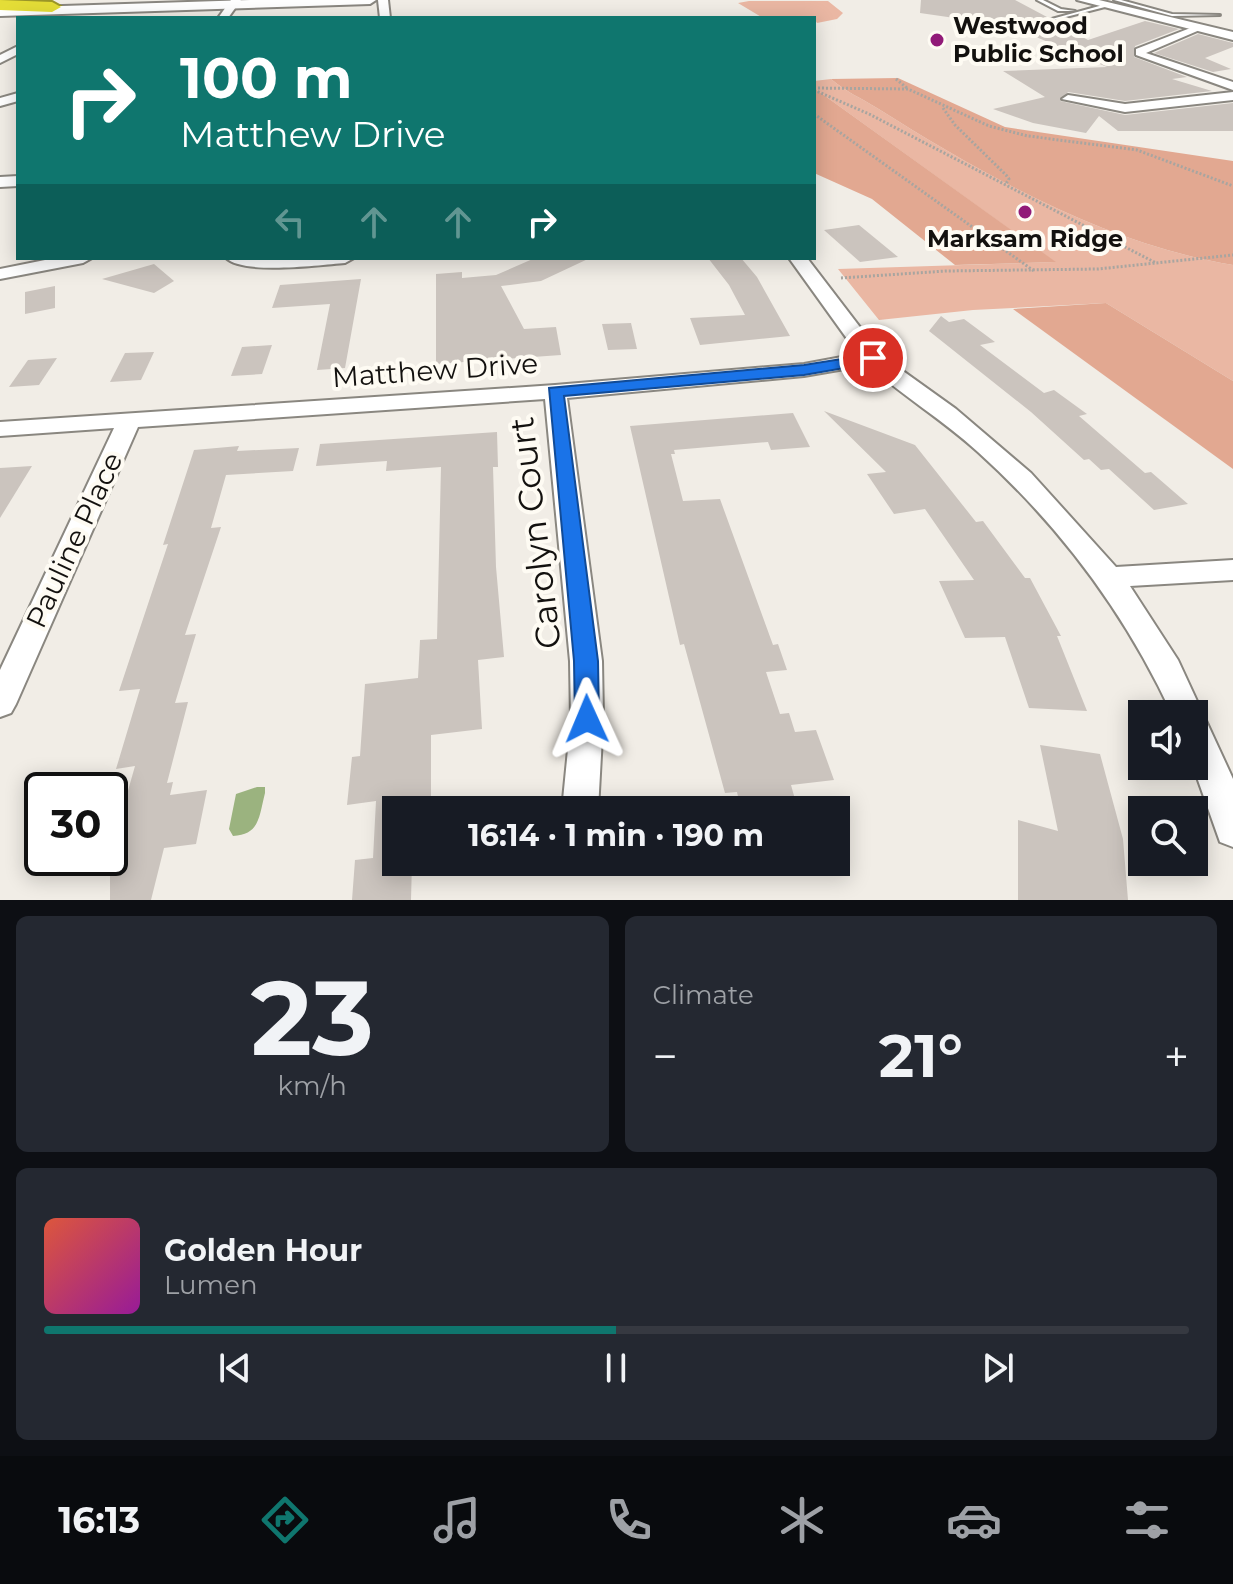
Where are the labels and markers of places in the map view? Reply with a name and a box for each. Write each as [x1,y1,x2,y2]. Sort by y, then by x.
place label: Westwood Public School [953,11,1124,68]
marker: Westwood Public School [928,31,946,49]
marker: Marksam Ridge [1016,203,1034,221]
place label: Marksam Ridge [927,224,1123,253]
pin [839,324,907,392]

